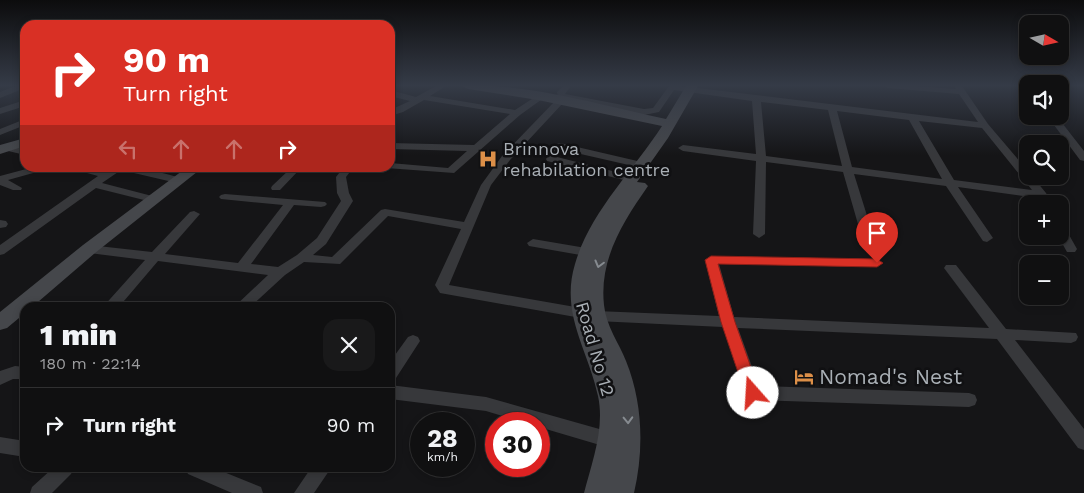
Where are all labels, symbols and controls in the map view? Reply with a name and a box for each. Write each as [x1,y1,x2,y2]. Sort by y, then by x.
north arrow [1019,15,1069,65]
map controls [1019,15,1069,305]
text: 90 m [123,39,210,81]
icon: right [40,40,105,105]
button: sound [1019,75,1069,125]
text: Turn right [123,81,228,106]
icon: left [114,135,142,163]
icon: ahead [167,135,195,163]
icon: ahead [220,135,248,163]
icon: right [273,135,301,163]
button: search [1019,135,1069,185]
place label: Brinnova rehabilation centre [503,138,670,180]
hospital icon: Brinnova rehabilation centre [477,148,499,170]
button: + [1019,195,1069,245]
pin [856,212,898,263]
icon: arrive [863,219,891,247]
button: − [1019,255,1069,305]
one-way arrow [594,259,604,268]
street label: Road No 12 [572,299,619,398]
text: 1 min [40,317,117,352]
button: close [323,319,375,371]
text: 180 m · 22:14 [40,354,141,373]
place label: Nomad's Nest [819,364,962,389]
position arrow [726,366,778,418]
hotel icon: Nomad's Nest [793,366,815,388]
icon: right [40,411,68,439]
speed limit sign: 30 [485,412,550,477]
text: Turn right [83,414,176,437]
text: 90 m [327,414,375,437]
one-way arrow [623,417,633,425]
text: 28 [427,424,458,453]
text: km/h [427,450,458,464]

